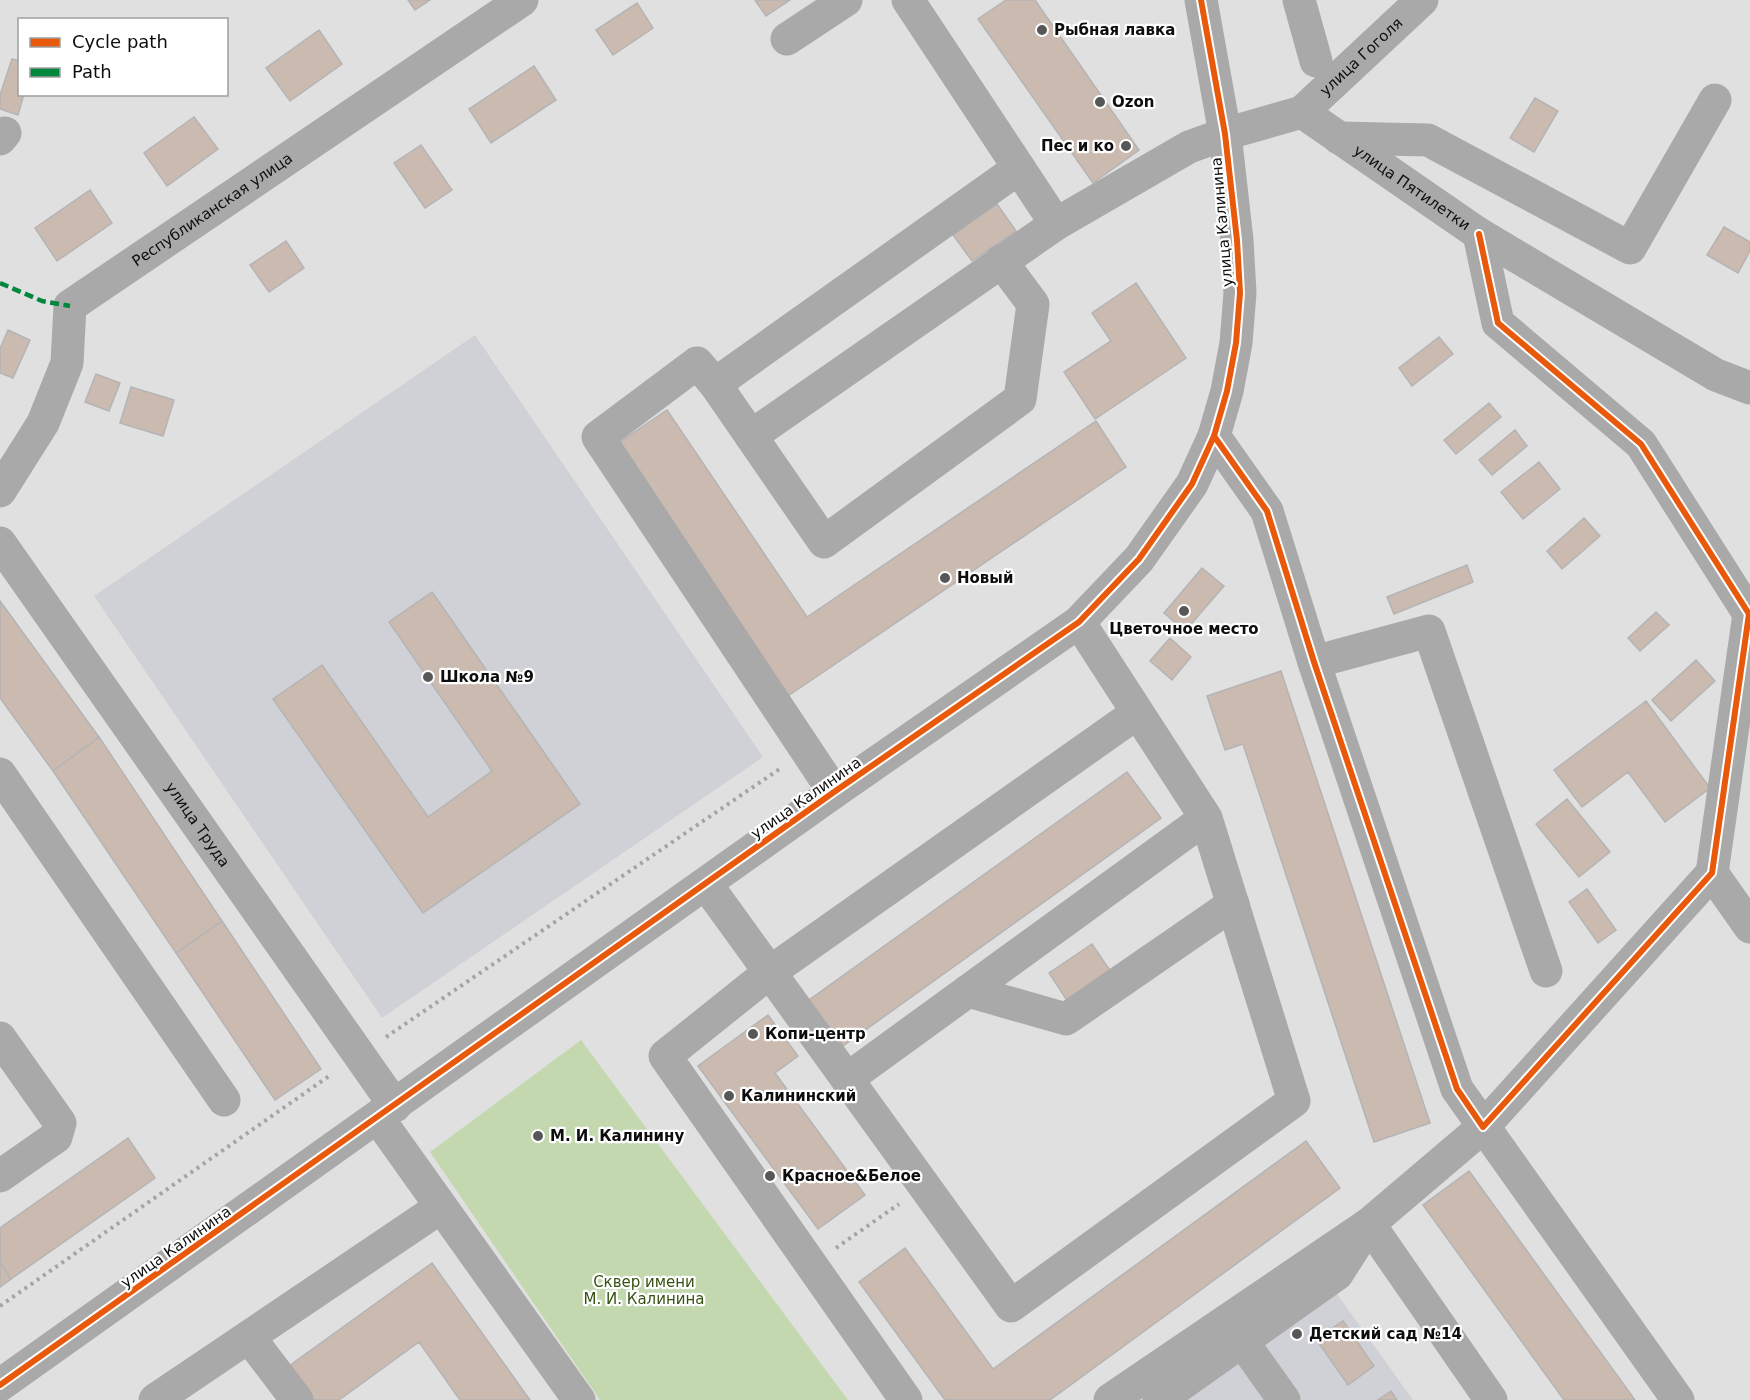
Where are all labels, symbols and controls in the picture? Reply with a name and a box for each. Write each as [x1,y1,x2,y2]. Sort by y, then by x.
street label: улица Гоголя [1316,14,1406,100]
legend [18,18,228,96]
place label: Рыбная лавка [1054,21,1175,39]
marker: Рыбная лавка [1035,23,1049,37]
text: Cycle path [72,31,168,52]
text: Path [72,61,112,82]
place label: Ozon [1112,93,1154,111]
marker: Ozon [1093,95,1107,109]
place label: Пес и ко [1041,137,1114,155]
marker: Пес и ко [1119,139,1133,153]
street label: улица Пятилетки [1350,141,1474,234]
street label: Республиканская улица [129,149,296,270]
street label: улица Калинина [1207,156,1237,288]
place label: Новый [957,569,1013,587]
marker: Новый [938,571,952,585]
marker: Цветочное место [1177,604,1191,618]
place label: Цветочное место [1109,620,1259,638]
place label: Школа №9 [440,668,534,686]
marker: Школа №9 [421,670,435,684]
street label: улица Калинина [748,753,864,843]
street label: улица Труда [162,779,234,871]
place label: Копи-центр [765,1025,866,1043]
marker: Копи-центр [746,1027,760,1041]
place label: Калининский [741,1087,856,1105]
marker: Калининский [722,1089,736,1103]
place label: М. И. Калинину [550,1127,684,1145]
marker: М. И. Калинину [531,1129,545,1143]
place label: Красное&Белое [782,1167,921,1185]
marker: Красное&Белое [763,1169,777,1183]
street label: улица Калинина [118,1202,234,1292]
park label: Сквер имени М. И. Калинина [584,1273,704,1308]
place label: Детский сад №14 [1309,1325,1462,1343]
marker: Детский сад №14 [1290,1327,1304,1341]

